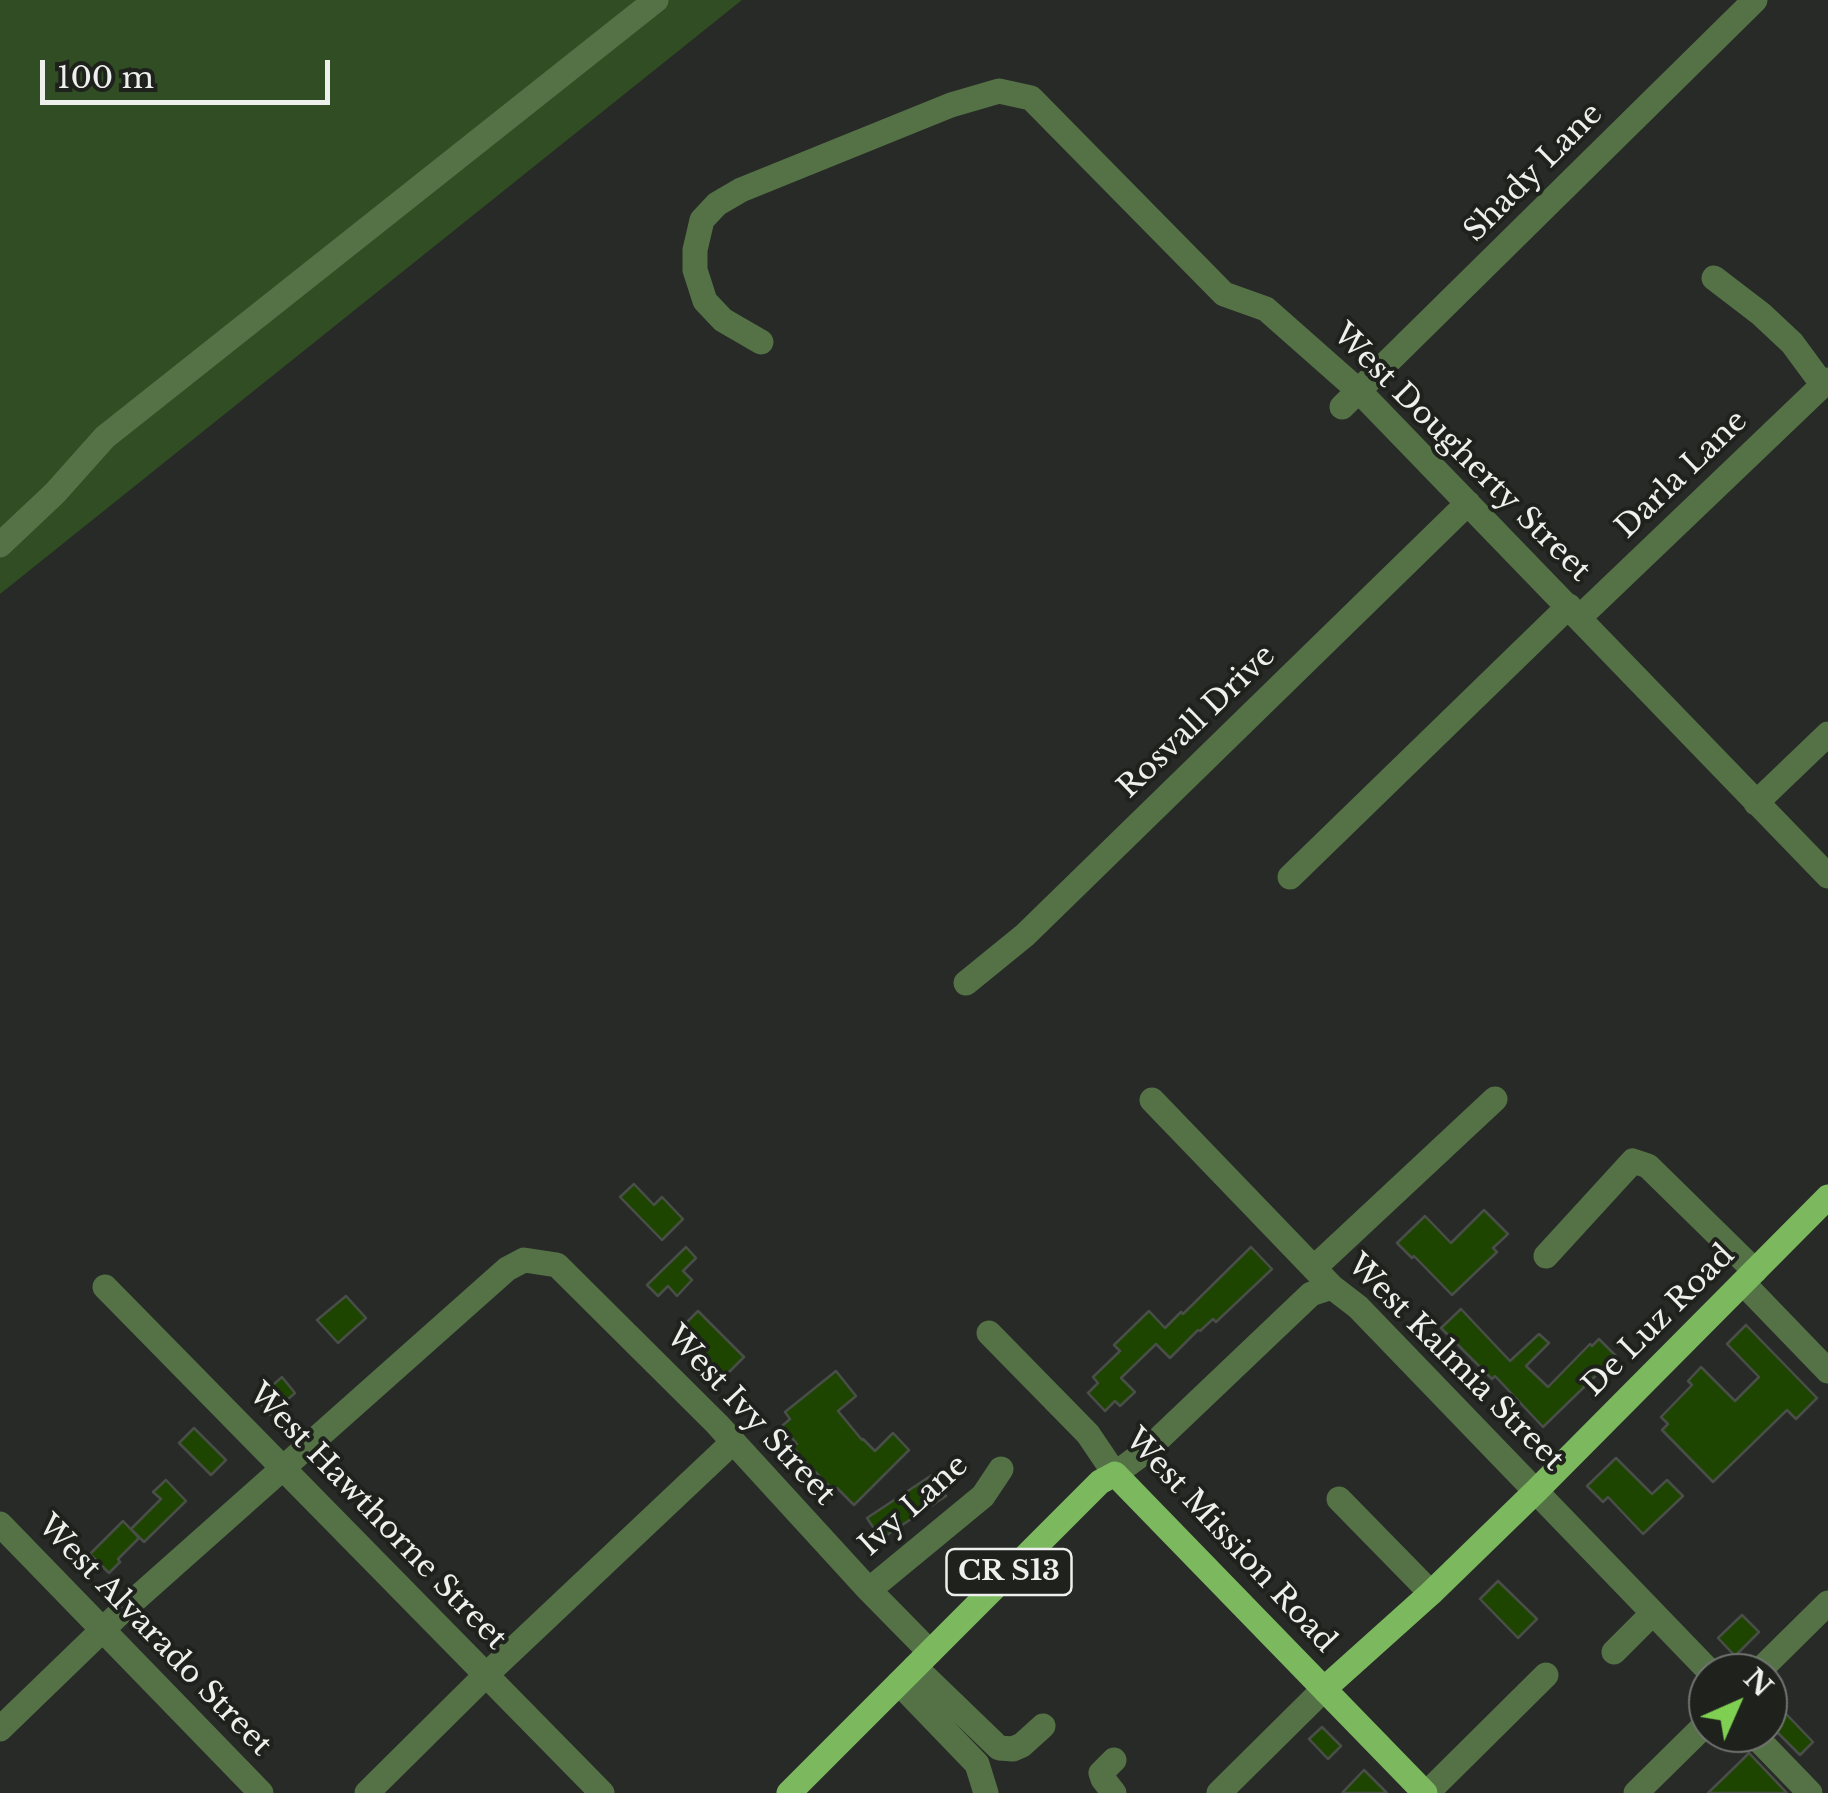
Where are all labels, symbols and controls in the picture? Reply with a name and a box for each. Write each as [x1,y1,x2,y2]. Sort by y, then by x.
scale bar [45,40,335,102]
text: 100 m [57,59,154,96]
street label: Shady Lane [1457,96,1611,250]
street label: West Dougherty Street [1325,317,1597,589]
street label: Darla Lane [1609,404,1755,546]
street label: Rosvall Drive [1111,638,1283,806]
street label: De Luz Road [1576,1238,1742,1404]
street label: West Kalmia Street [1339,1247,1571,1479]
street label: West Ivy Street [658,1319,842,1513]
street label: West Hawthorne Street [241,1377,513,1657]
street label: West Mission Road [1117,1422,1343,1660]
street label: Ivy Lane [852,1448,976,1564]
street label: West Alvarado Street [30,1508,278,1764]
road number: CR S13 [946,1549,1072,1595]
north arrow [1688,1653,1788,1753]
text: N [1736,1661,1780,1705]

